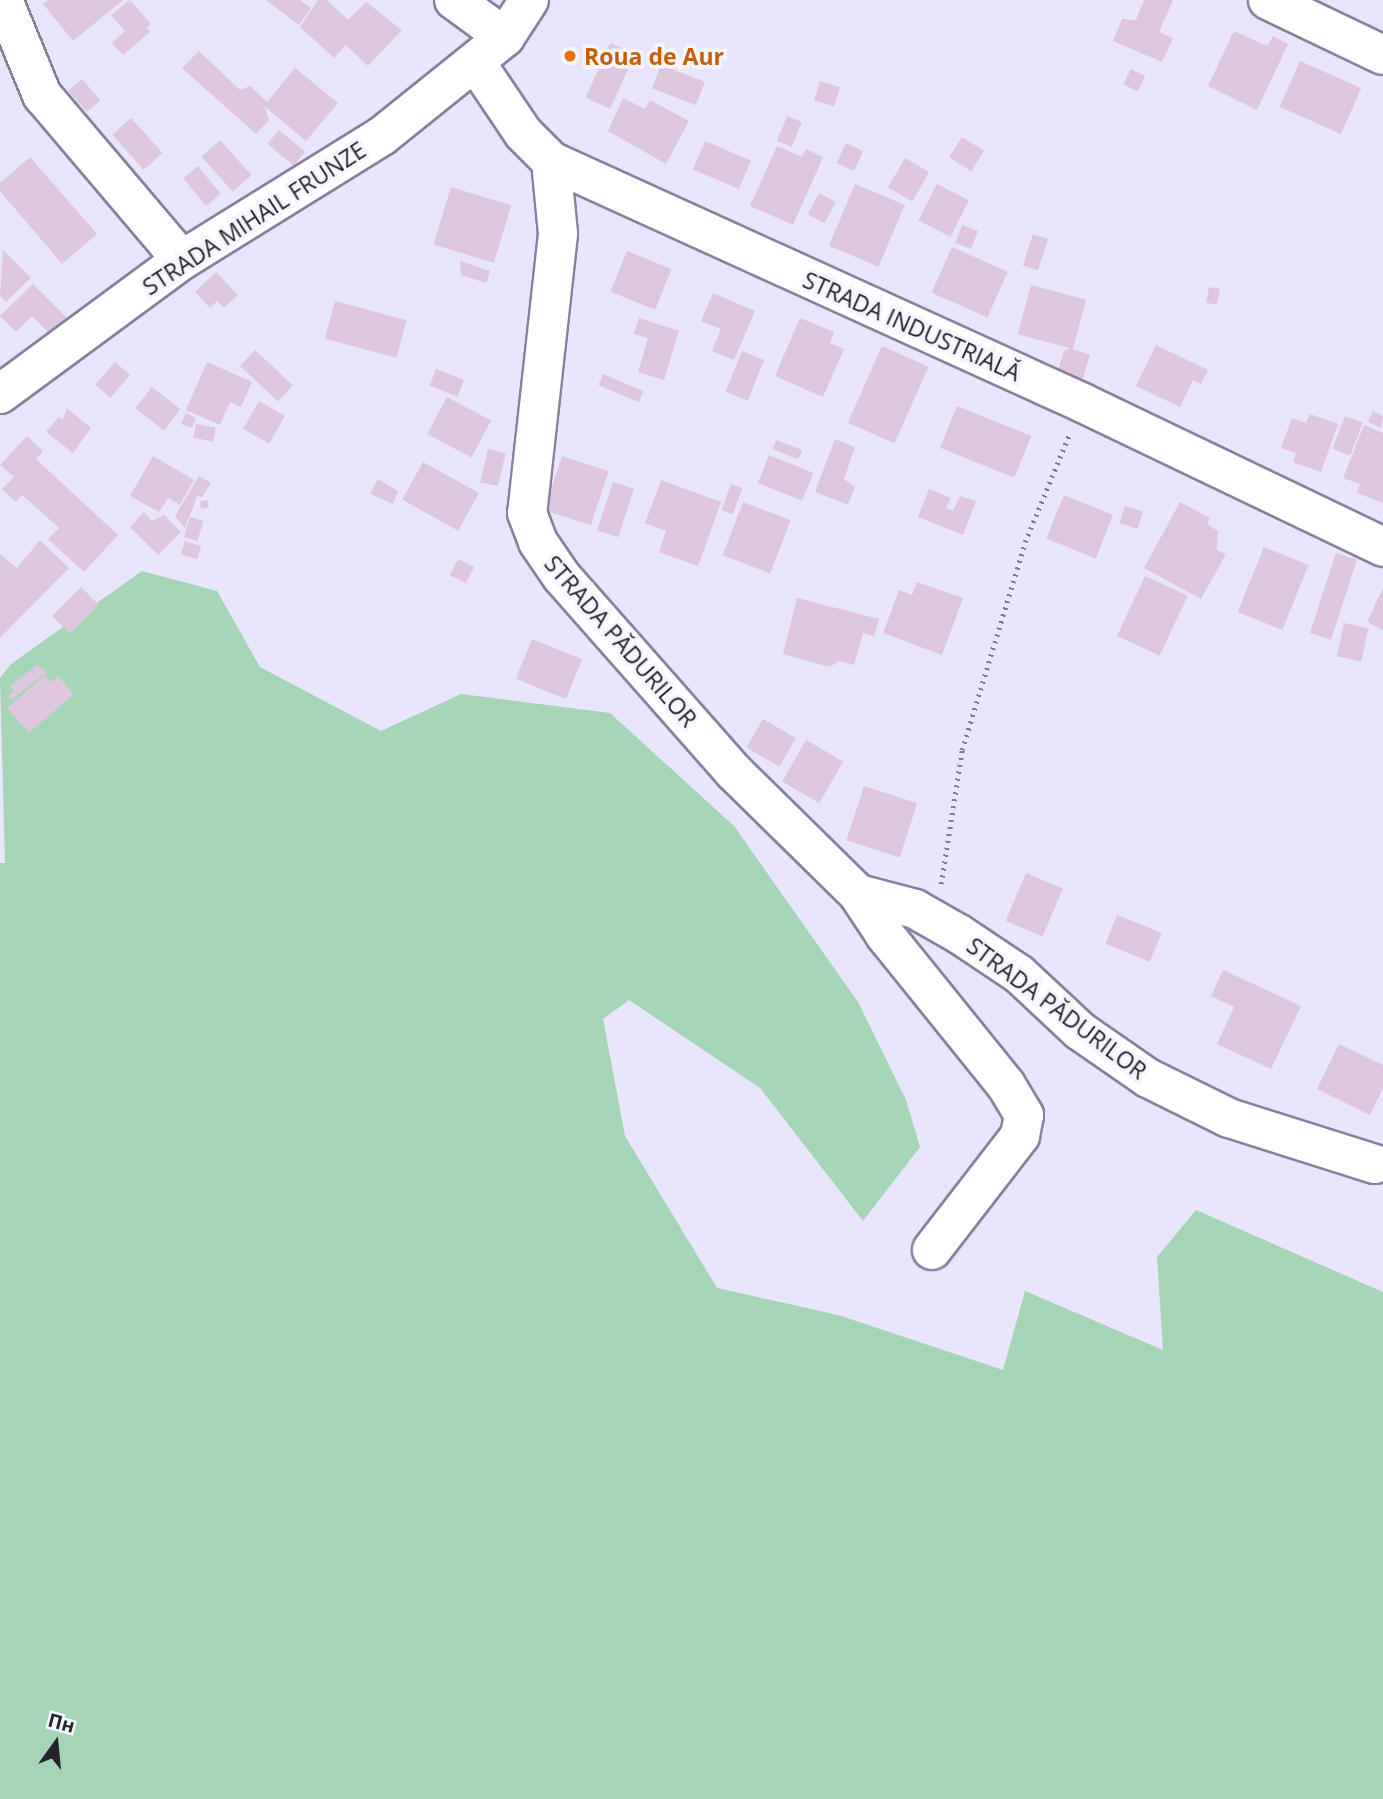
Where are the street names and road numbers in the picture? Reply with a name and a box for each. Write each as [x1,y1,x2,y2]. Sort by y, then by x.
street label: STRADA MIHAIL FRUNZE [137,136,371,300]
street label: STRADA INDUSTRIALĂ [799,266,1025,386]
street label: STRADA PĂDURILOR [539,550,703,732]
street label: STRADA PĂDURILOR [962,931,1152,1085]

